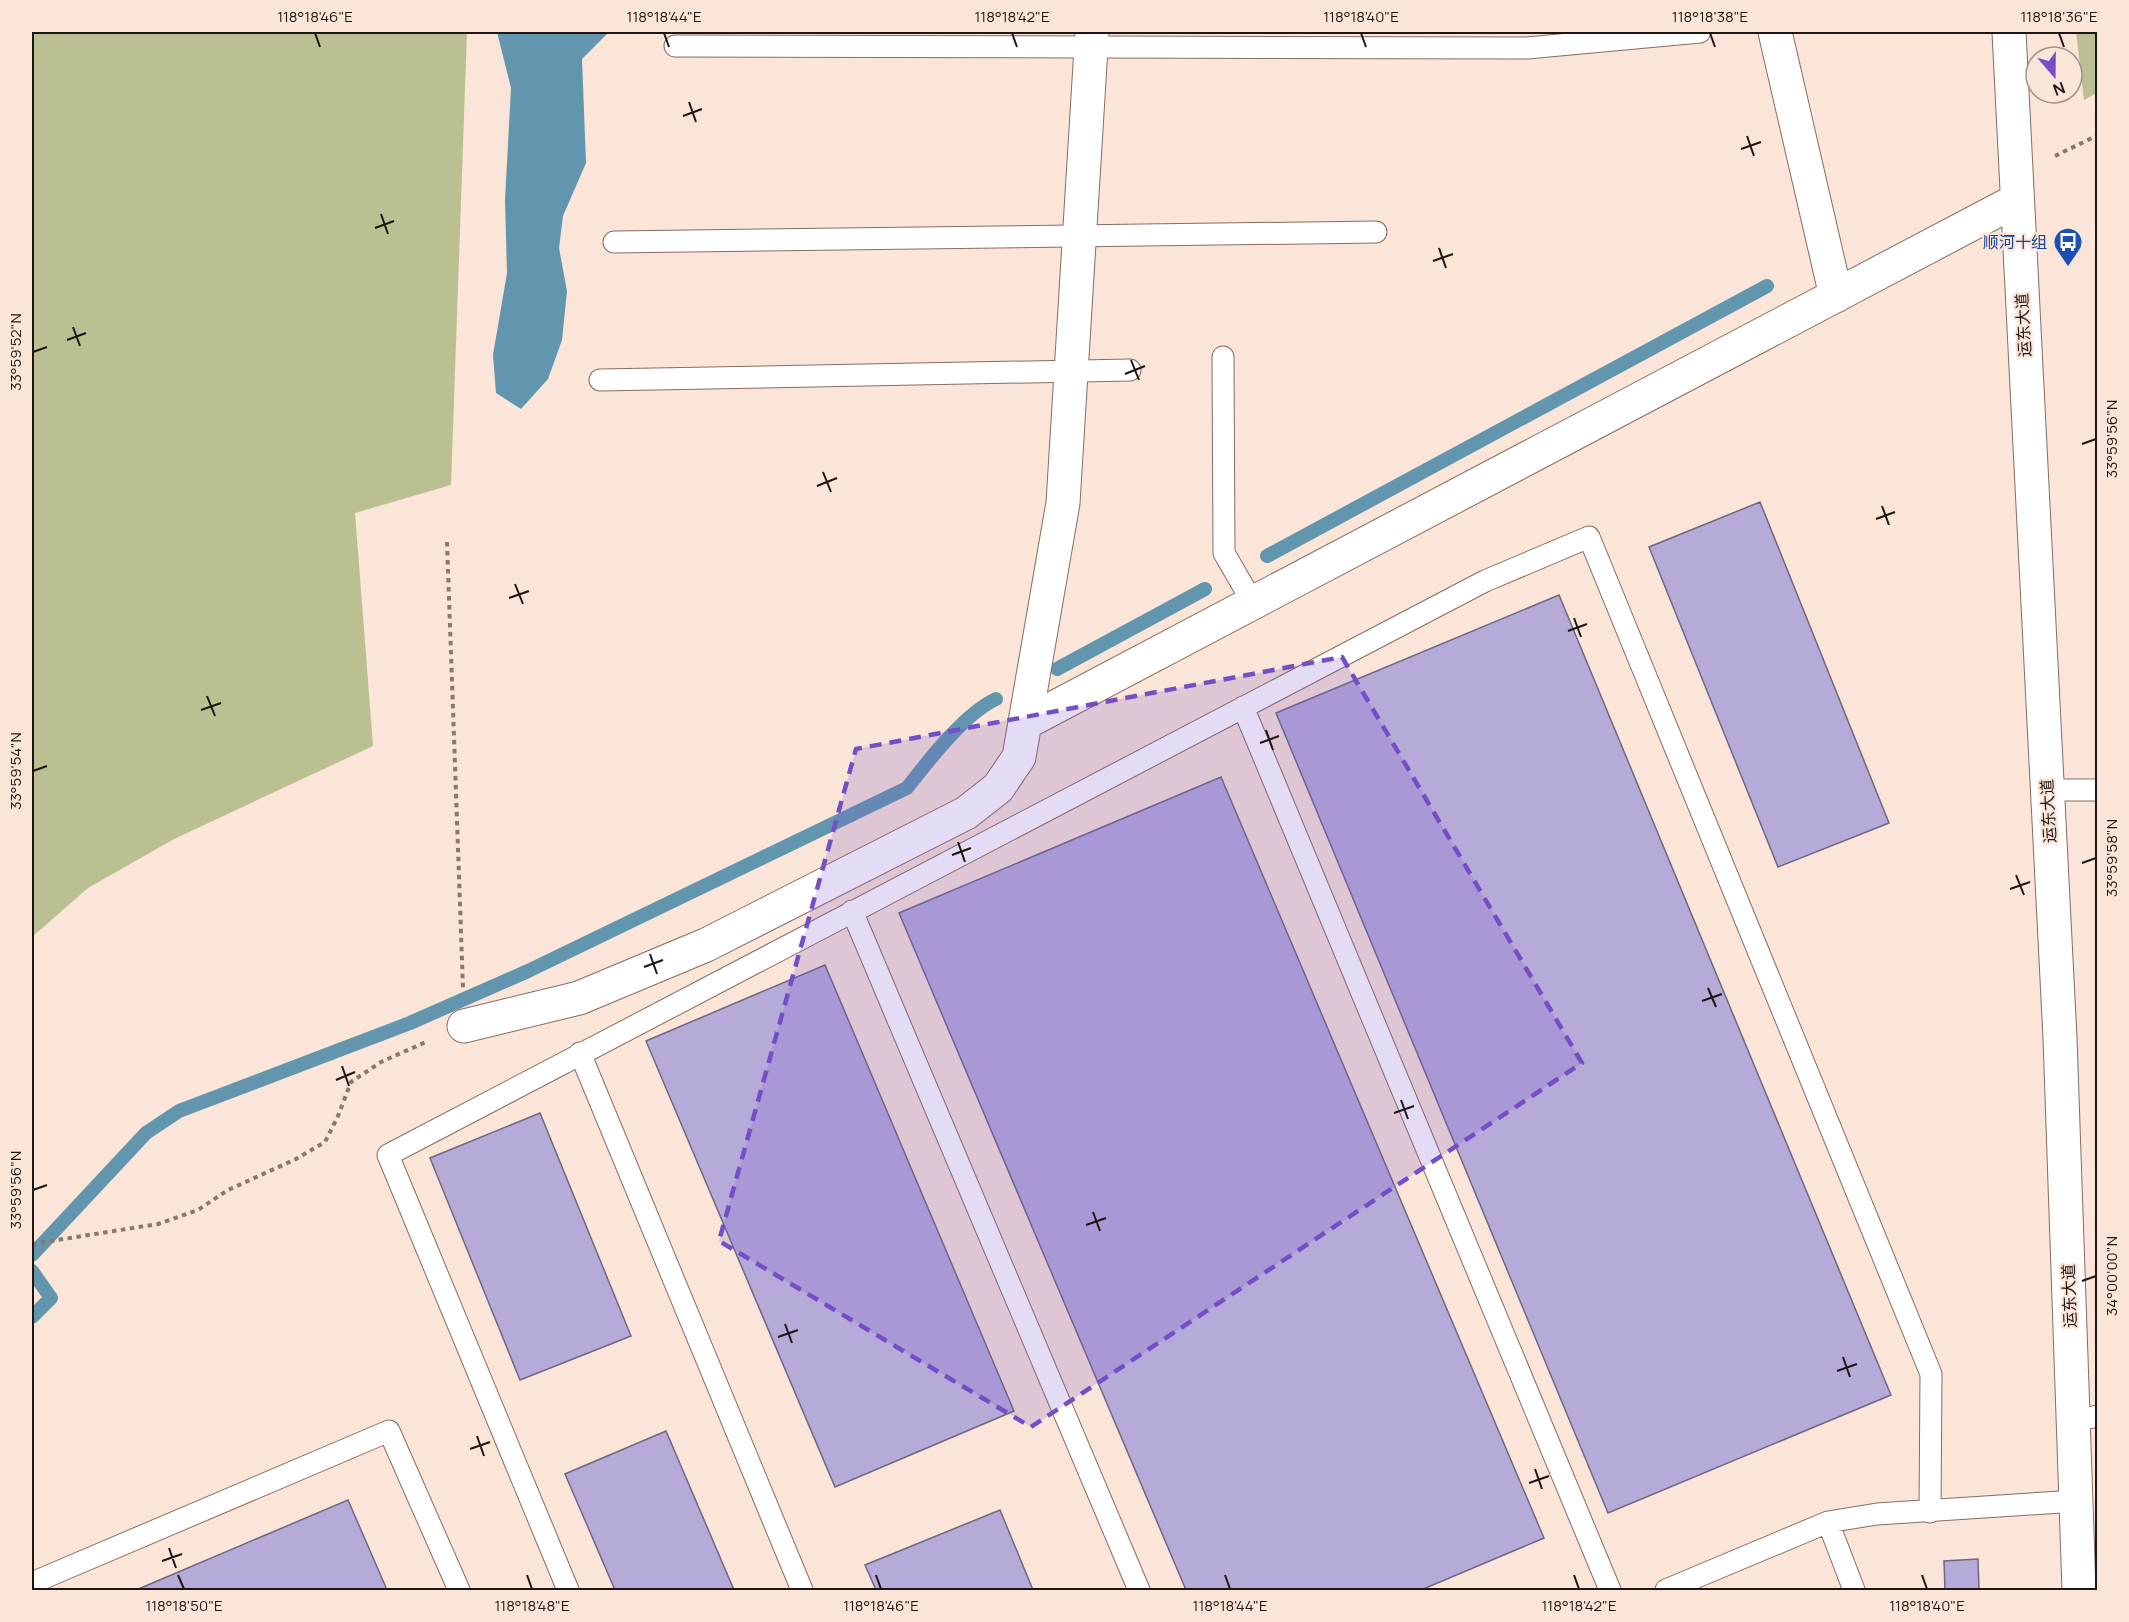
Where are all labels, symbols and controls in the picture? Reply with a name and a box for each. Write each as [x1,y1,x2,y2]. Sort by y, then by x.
text: 118°18'46"E [277,6,353,27]
text: 118°18'44"E [627,6,701,27]
text: 118°18'42"E [975,6,1049,27]
text: 118°18'40"E [1323,6,1399,27]
text: 118°18'38"E [1672,6,1748,27]
text: 118°18'36"E [2021,6,2097,27]
north arrow [2024,45,2084,105]
text: N [2050,77,2068,101]
bus stop icon: 顺河十组 [2052,226,2084,268]
place label: 顺河十组 [1983,231,2047,253]
street label: 运东大道 [2010,292,2036,358]
text: 33°59'52"N [5,313,26,391]
text: 33°59'56"N [2101,400,2122,478]
text: 33°59'54"N [5,732,26,810]
street label: 运东大道 [2035,778,2061,844]
text: 33°59'58"N [2101,819,2122,897]
text: 33°59'56"N [5,1151,26,1229]
text: 34°00'00"N [2101,1236,2122,1316]
street label: 运东大道 [2057,1264,2081,1328]
text: 118°18'50"E [145,1595,223,1616]
text: 118°18'48"E [494,1595,570,1616]
text: 118°18'46"E [843,1595,919,1616]
text: 118°18'44"E [1193,1595,1267,1616]
text: 118°18'42"E [1542,1595,1616,1616]
text: 118°18'40"E [1889,1595,1965,1616]

